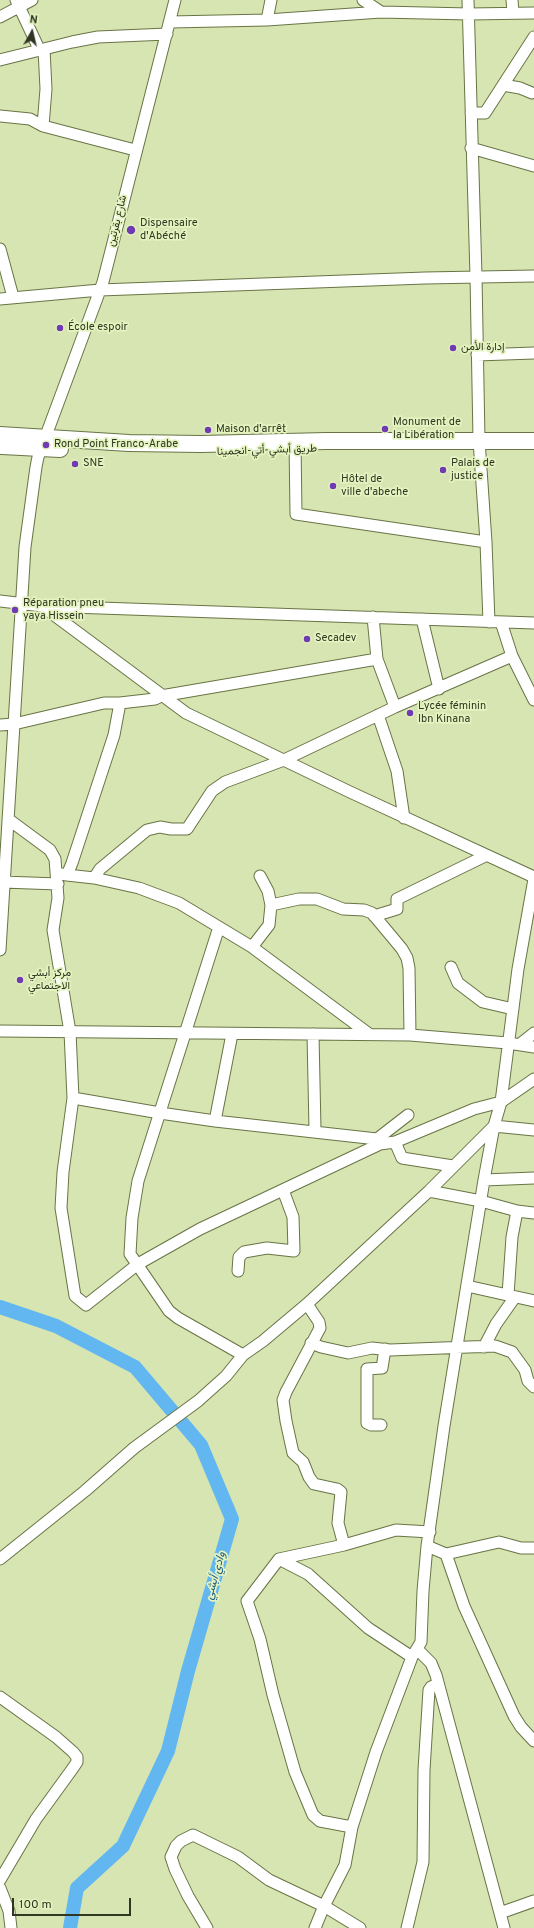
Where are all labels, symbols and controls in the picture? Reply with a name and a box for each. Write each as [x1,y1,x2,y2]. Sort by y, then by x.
north arrow [12,12,52,52]
text: N [29,13,39,28]
street label: شارع بقرتين [105,194,131,248]
place label: Dispensaire d'Abéché [140,217,198,243]
marker: Dispensaire d'Abéché [125,224,137,236]
place label: École espoir [68,321,128,335]
marker: École espoir [55,323,65,333]
place label: إدارة الأمن [461,341,505,355]
marker: إدارة الأمن [448,343,458,353]
place label: Monument de la Libération [393,416,461,442]
place label: Maison d'arrêt [216,423,286,437]
marker: Monument de la Libération [380,424,390,434]
marker: Maison d'arrêt [203,425,213,435]
place label: Rond Point Franco-Arabe [54,438,178,452]
marker: Rond Point Franco-Arabe [41,440,51,450]
street label: طريق أبشي-أتي-انجمينا [217,443,317,459]
place label: SNE [83,457,104,471]
place label: Palais de justice [451,457,495,483]
marker: SNE [70,459,80,469]
marker: Palais de justice [438,465,448,475]
place label: Hôtel de ville d'abeche [341,473,408,499]
marker: Hôtel de ville d'abeche [328,481,338,491]
place label: Réparation pneu yaya Hissein [23,597,104,623]
marker: Réparation pneu yaya Hissein [10,605,20,615]
place label: Secadev [315,632,356,646]
marker: Secadev [302,634,312,644]
place label: Lycée féminin Ibn Kinana [418,700,486,726]
marker: Lycée féminin Ibn Kinana [405,708,415,718]
place label: مركز أبشي الاجتماعي [28,967,71,993]
marker: مركز أبشي الاجتماعي [15,975,25,985]
water label: وادي أبشي [202,1550,230,1602]
scale bar [14,1890,133,1916]
text: 100 m [19,1897,52,1913]

